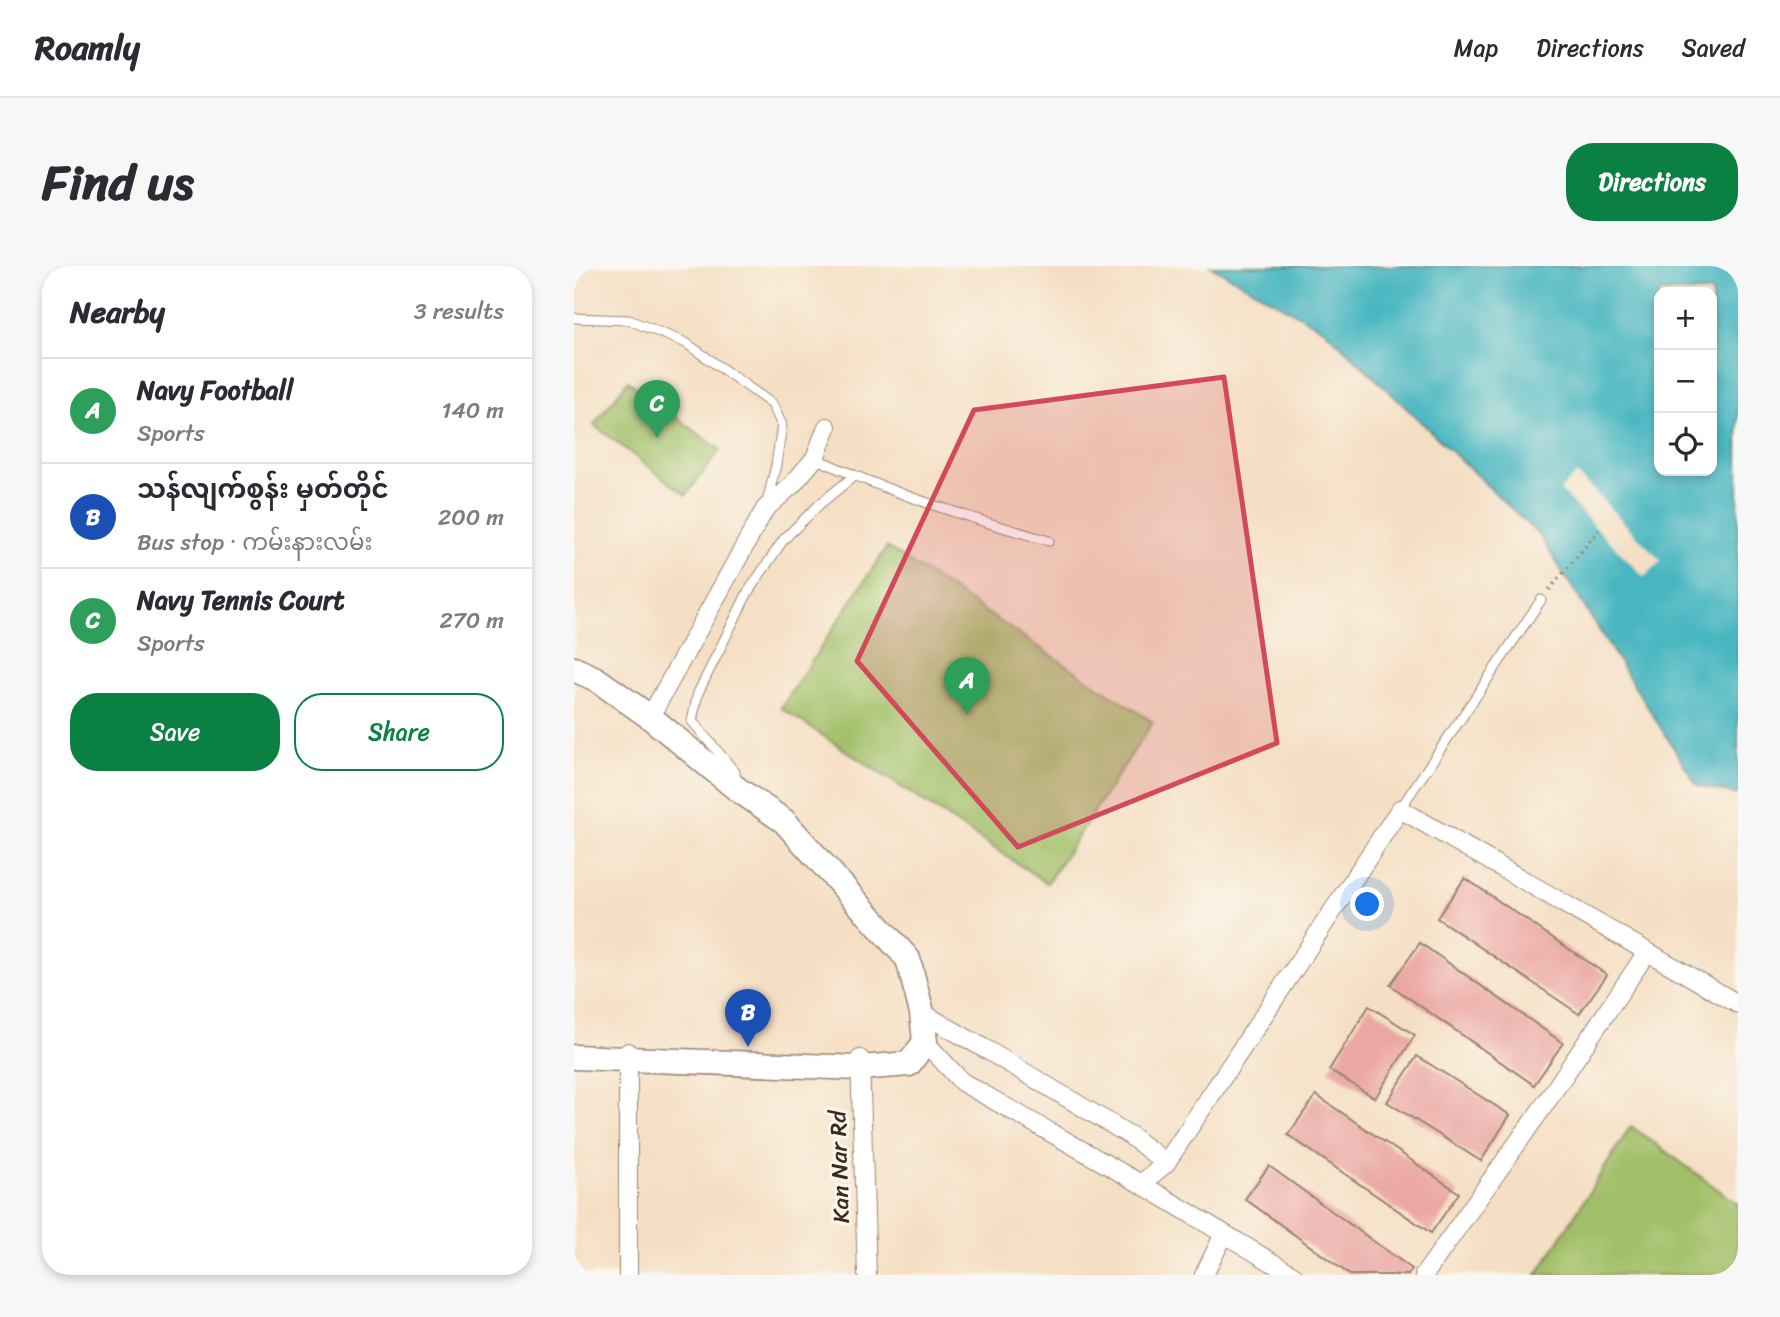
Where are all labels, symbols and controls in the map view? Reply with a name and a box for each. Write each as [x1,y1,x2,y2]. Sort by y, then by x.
text: Roamly [35,19,140,77]
text: Map [1454,27,1498,69]
text: Directions [1536,27,1644,69]
text: Saved [1682,27,1745,69]
text: Find us [42,139,194,226]
button: Directions [1566,143,1738,221]
text: Nearby [70,285,165,339]
map controls [1654,287,1717,476]
button: + [1654,287,1717,350]
text: 3 results [414,291,504,332]
button: − [1654,350,1717,413]
text: Navy Football [137,367,293,413]
pin: C [634,380,680,438]
text: A [85,390,101,431]
text: 140 m [442,390,504,431]
text: Sports [137,413,205,454]
button: locate [1654,413,1717,476]
text: သန်လျက်စွန်း မှတ်တိုင် [137,466,389,512]
text: B [86,497,100,538]
text: 200 m [438,497,504,538]
text: Bus stop · ကမ်းနားလမ်း [137,522,373,563]
text: Navy Tennis Court [137,577,345,623]
text: C [86,600,100,641]
text: 270 m [439,600,504,641]
text: Sports [137,623,205,664]
pin: A [944,657,990,715]
button: Save [70,693,280,771]
button: Share [294,693,504,771]
your location [1350,887,1384,921]
pin: B [725,989,771,1047]
street label: Kan Nar Rd [817,1108,862,1224]

